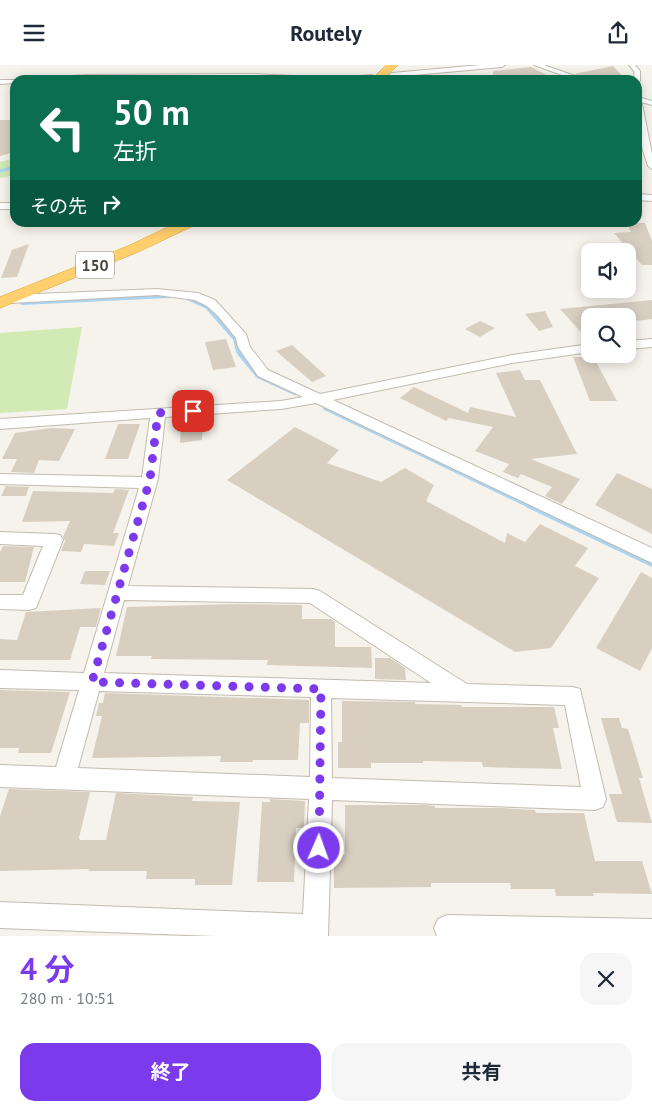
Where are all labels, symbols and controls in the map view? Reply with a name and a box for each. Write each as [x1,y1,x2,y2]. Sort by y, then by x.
icon: menu [20,19,48,47]
text: Routely [290,19,362,47]
icon: share [604,19,632,47]
text: 50 m [113,89,190,135]
icon: left [30,95,95,160]
text: 左折 [113,137,157,165]
icon: right [97,190,125,218]
text: その先 [30,194,87,218]
map controls [581,243,636,363]
button: sound [581,243,636,298]
road number: 150 [76,251,114,279]
button: search [581,308,636,363]
pin [172,390,214,432]
icon: arrive [179,397,207,425]
position arrow [292,821,344,873]
text: 4 分 [20,949,75,988]
button: close [580,953,632,1005]
text: 280 m · 10:51 [20,988,115,1008]
button: 終了 [20,1043,321,1101]
button: 共有 [331,1043,632,1101]

